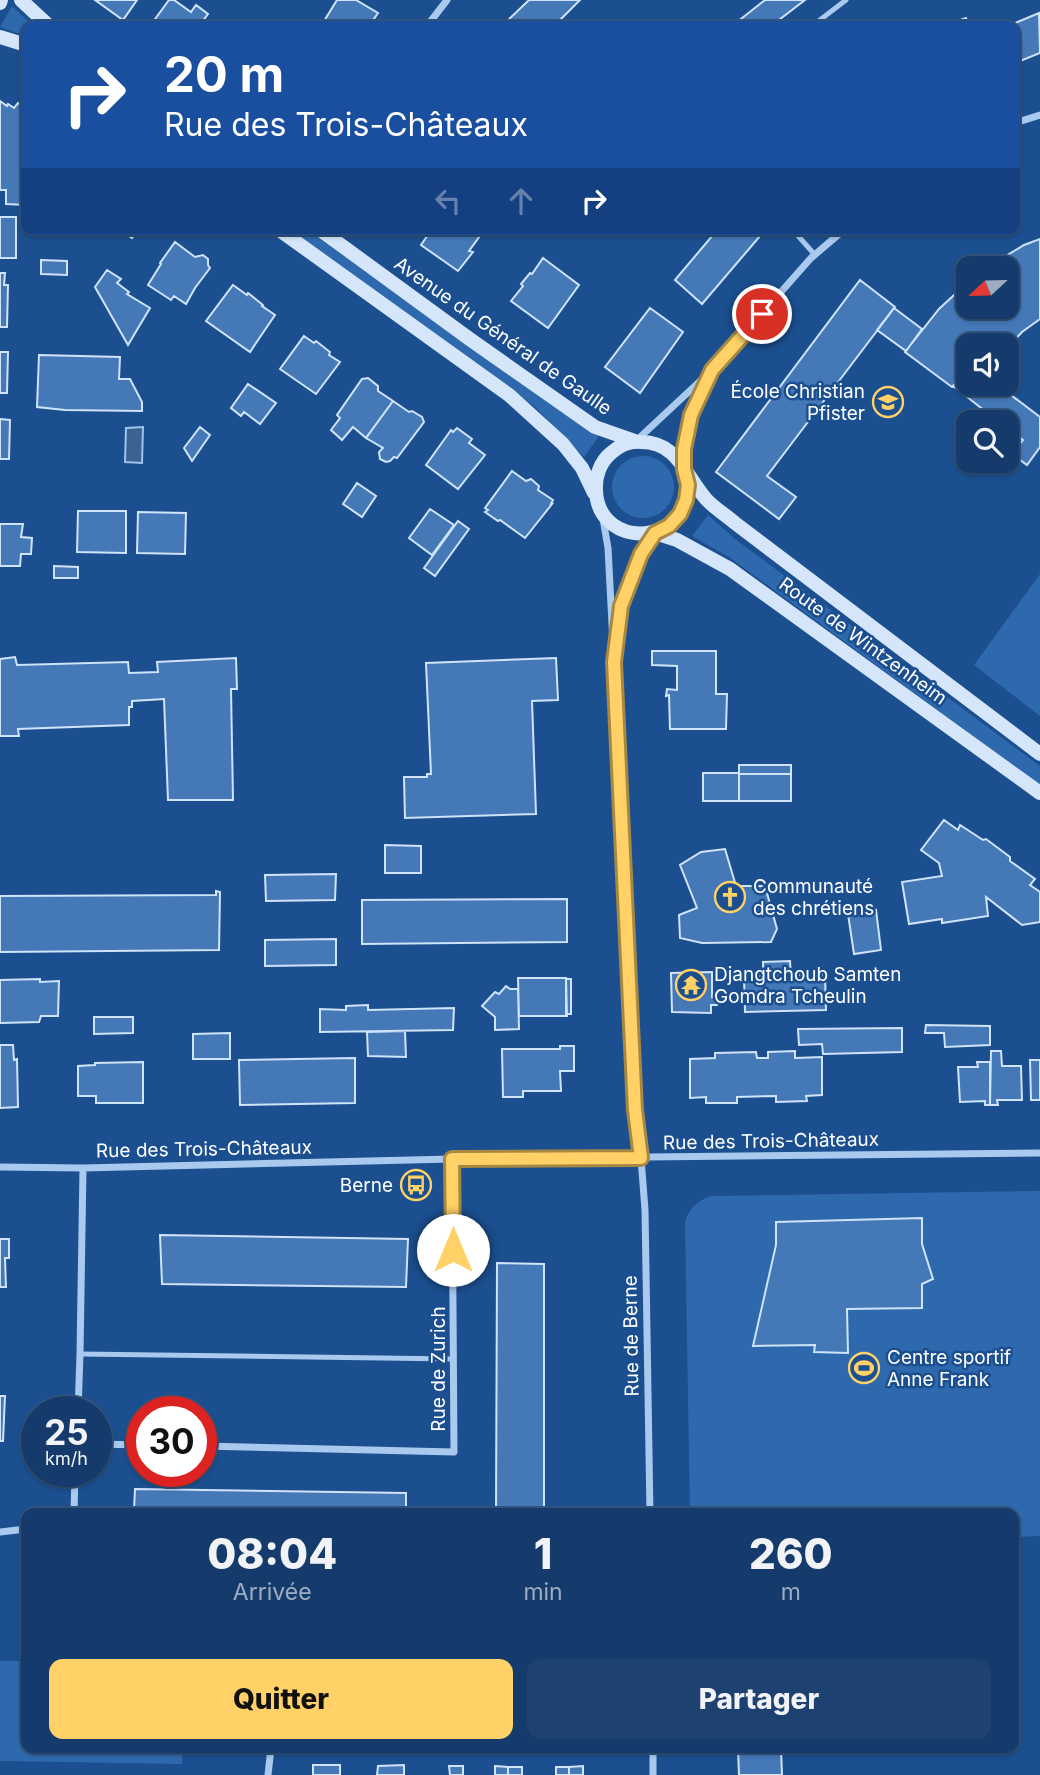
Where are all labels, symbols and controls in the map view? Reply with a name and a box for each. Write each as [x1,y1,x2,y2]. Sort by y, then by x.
text: 20 m [164,45,284,104]
icon: right [49,49,140,140]
text: Rue des Trois-Châteaux [164,105,528,144]
icon: left [429,182,467,220]
icon: ahead [502,182,540,220]
icon: right [575,182,613,220]
street label: Avenue du Général de Gaulle [390,252,616,420]
north arrow [956,256,1018,318]
map controls [956,256,1019,473]
pin [732,284,792,344]
icon: arrive [743,295,781,333]
button: sound [956,333,1019,396]
place label: École Christian Pfister [730,379,865,425]
school or university icon: École Christian Pfister [871,385,905,419]
button: search [956,410,1019,473]
street label: Route de Wintzenheim [775,572,951,710]
place label: Communauté des chrétiens [753,875,874,920]
church icon: Communauté des chrétiens [713,880,747,914]
place label: Djangtchoub Samten Gomdra Tcheulin [714,963,901,1008]
temple icon: Djangtchoub Samten Gomdra Tcheulin [674,968,708,1002]
street label: Rue des Trois-Châteaux [663,1128,879,1154]
street label: Rue des Trois-Châteaux [96,1136,312,1162]
bus stop icon: Berne [399,1168,433,1202]
place label: Berne [340,1174,393,1197]
position arrow [416,1213,490,1287]
street label: Rue de Berne [618,1275,644,1397]
street label: Rue de Zurich [427,1306,450,1432]
place label: Centre sportif Anne Frank [887,1346,1011,1391]
sports icon: Centre sportif Anne Frank [847,1351,881,1385]
speed limit sign: 30 [126,1396,217,1487]
text: 25 [44,1411,89,1453]
text: km/h [45,1448,88,1469]
text: 08:04 [207,1528,337,1579]
text: 1 [534,1528,552,1579]
text: 260 [749,1528,833,1579]
text: Arrivée [233,1578,312,1606]
text: min [523,1578,563,1606]
text: m [781,1578,801,1606]
button: Quitter [49,1659,513,1739]
button: Partager [527,1659,991,1739]

